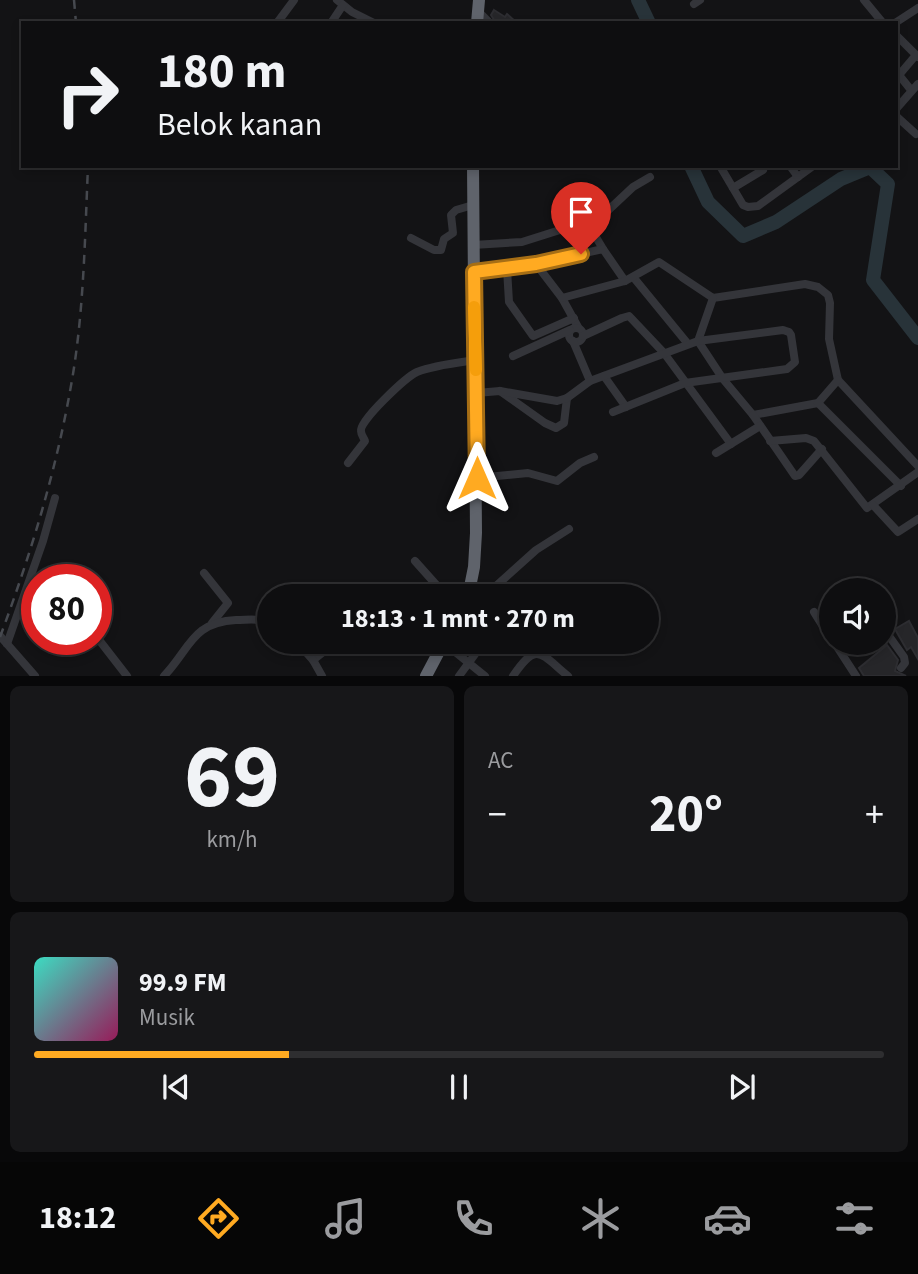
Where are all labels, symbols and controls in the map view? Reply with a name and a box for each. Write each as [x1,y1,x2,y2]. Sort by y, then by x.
text: 180 m [157,37,286,107]
icon: right [42,49,133,140]
text: Belok kanan [157,102,322,148]
pin [551,182,611,254]
icon: arrive [562,193,600,231]
position arrow [440,441,514,515]
speed limit sign: 80 [21,564,112,655]
map controls [819,578,896,655]
button: sound [819,578,896,655]
text: 18:13 · 1 mnt · 270 m [341,600,575,637]
text: 69 [184,713,280,842]
text: AC [488,744,513,777]
text: 20° [649,778,723,852]
text: − [488,788,507,842]
text: + [865,788,884,842]
text: km/h [206,823,258,856]
text: 99.9 FM [139,964,227,1001]
text: Musik [139,1001,195,1034]
icon: previous [157,1068,195,1106]
icon: pause [440,1068,478,1106]
icon: next [723,1068,761,1106]
icon: directions [194,1194,243,1243]
icon: music [321,1194,370,1243]
icon: phone [449,1194,498,1243]
icon: climate [576,1194,625,1243]
icon: car [703,1194,752,1243]
icon: filters [830,1194,879,1243]
text: 18:12 [39,1195,116,1241]

